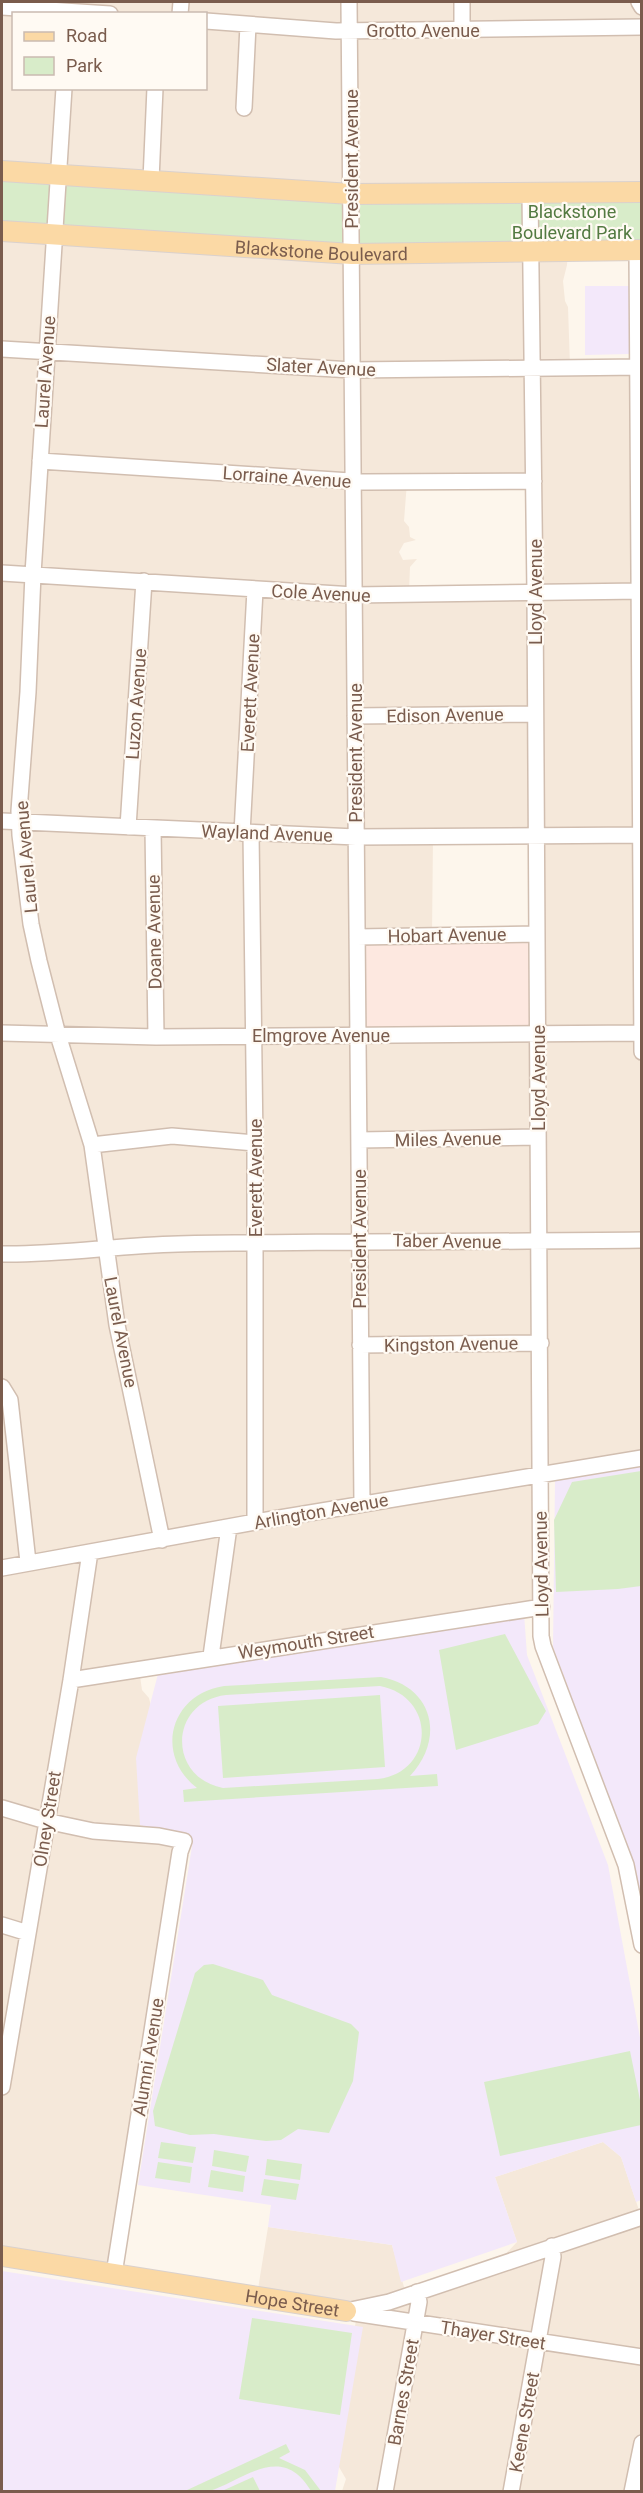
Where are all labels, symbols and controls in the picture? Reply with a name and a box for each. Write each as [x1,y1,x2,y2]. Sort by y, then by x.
legend [12,12,207,90]
street label: Grotto Avenue [366,20,480,41]
text: Road [66,25,107,46]
text: Park [66,55,103,76]
street label: President Avenue [341,89,362,229]
park label: Blackstone Boulevard Park [512,201,633,243]
street label: Blackstone Boulevard [234,236,408,265]
street label: Laurel Avenue [31,315,59,429]
street label: Slater Avenue [266,354,376,380]
street label: Lorraine Avenue [222,462,352,492]
street label: Lloyd Avenue [525,539,546,645]
street label: Cole Avenue [271,580,371,606]
street label: Everett Avenue [236,633,264,753]
street label: Luzon Avenue [122,648,150,760]
street label: President Avenue [345,683,366,823]
street label: Edison Avenue [386,703,504,727]
street label: Laurel Avenue [11,800,41,914]
street label: Wayland Avenue [201,820,333,846]
street label: Doane Avenue [143,874,165,990]
street label: Hobart Avenue [387,923,507,947]
street label: Elmgrove Avenue [252,1025,390,1046]
street label: Lloyd Avenue [528,1025,549,1131]
street label: Everett Avenue [245,1119,266,1237]
street label: Miles Avenue [395,1128,501,1150]
street label: President Avenue [349,1169,370,1309]
street label: Taber Avenue [393,1230,501,1252]
street label: Laurel Avenue [100,1275,142,1389]
street label: Kingston Avenue [384,1332,518,1356]
street label: Arlington Avenue [252,1489,390,1533]
street label: Lloyd Avenue [530,1511,552,1617]
street label: Weymouth Street [237,1621,376,1663]
street label: Olney Street [29,1770,65,1868]
street label: Alumni Avenue [128,1996,168,2118]
street label: Hope Street [244,2285,341,2320]
street label: Thayer Street [439,2316,547,2354]
street label: Barnes Street [383,2337,423,2447]
street label: Keene Street [505,2370,543,2474]

